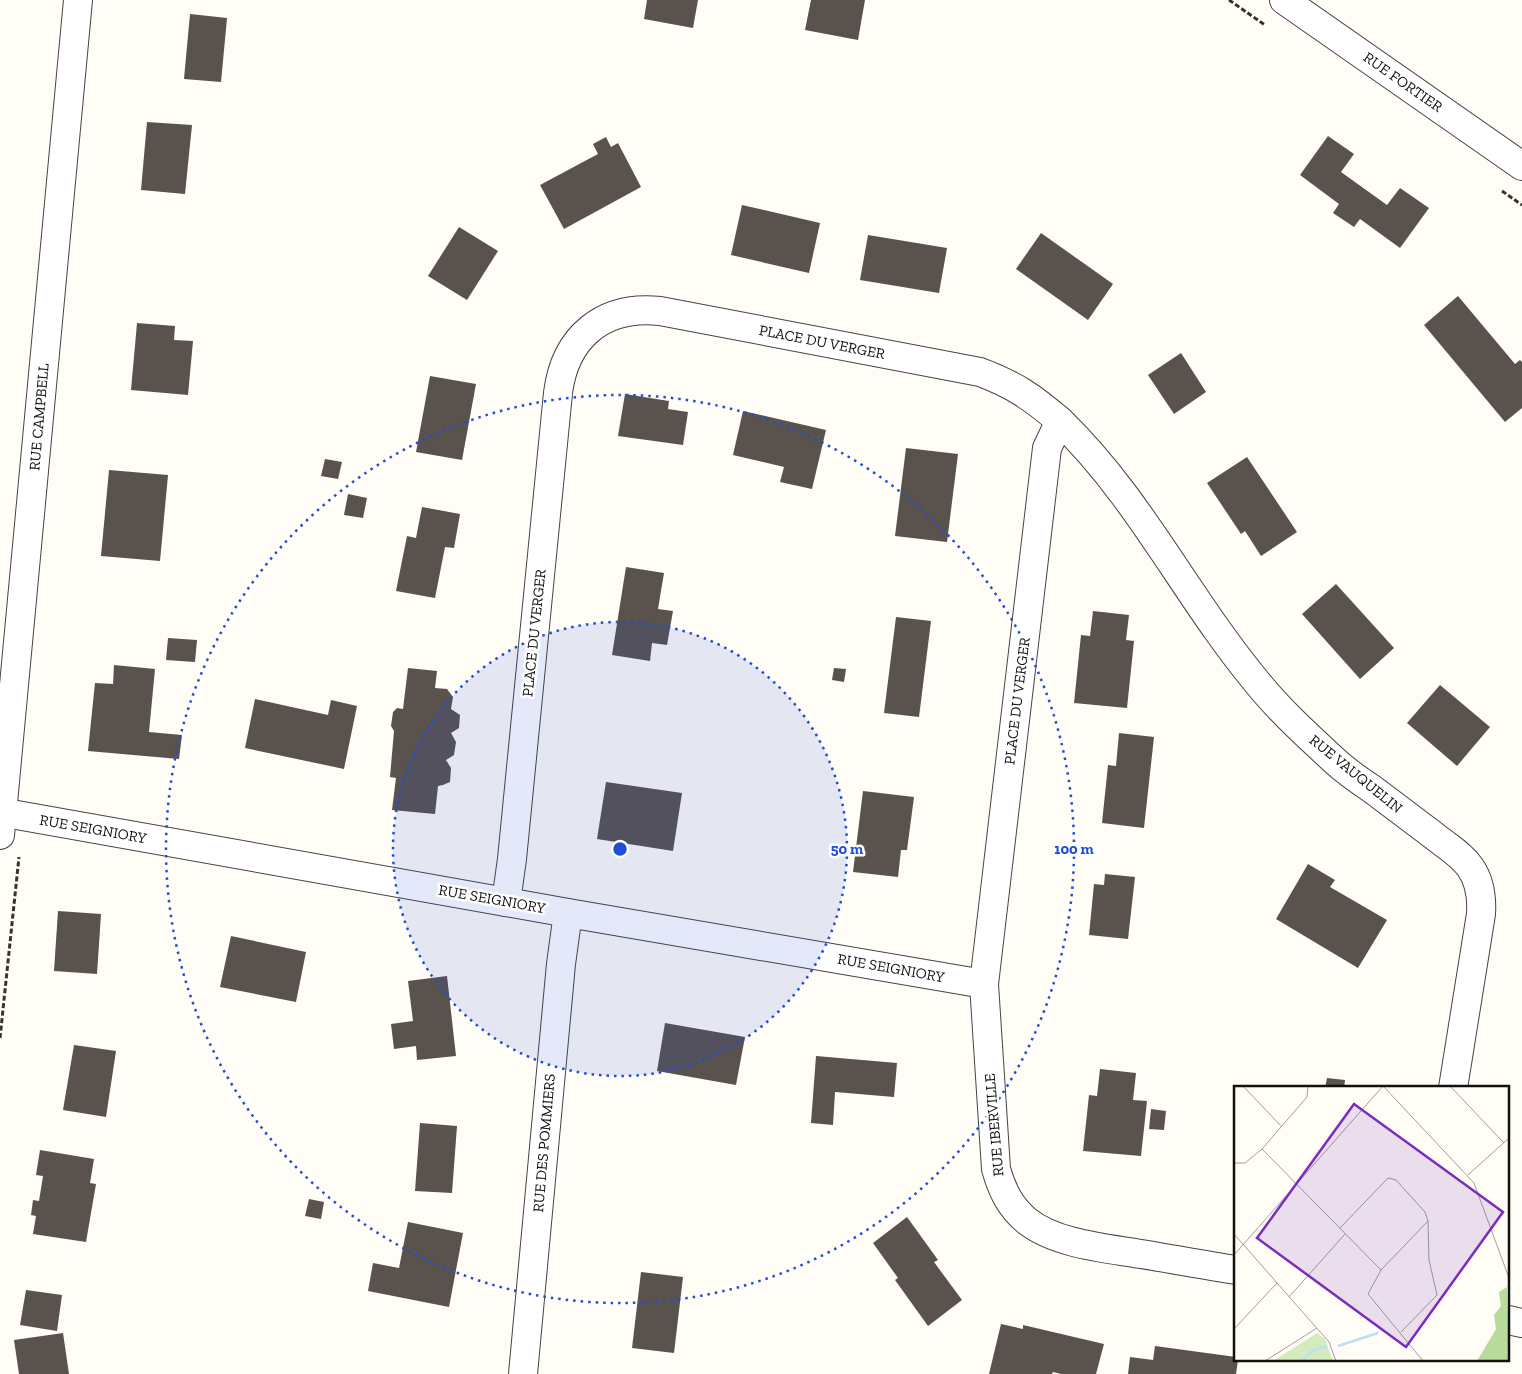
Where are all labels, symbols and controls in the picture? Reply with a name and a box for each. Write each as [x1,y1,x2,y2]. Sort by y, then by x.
street label: RUE FORTIER [1360,48,1447,116]
street label: PLACE DU VERGER [757,321,887,363]
street label: RUE CAMPBELL [25,363,53,471]
street label: PLACE DU VERGER [518,568,550,698]
street label: PLACE DU VERGER [1000,636,1034,766]
street label: RUE VAUQUELIN [1306,731,1406,817]
street label: RUE SEIGNIORY [38,811,149,847]
centre of rings [611,840,629,858]
text: 50 m [831,840,863,858]
text: 100 m [1054,840,1094,858]
street label: RUE SEIGNIORY [437,881,548,917]
street label: RUE SEIGNIORY [836,950,947,986]
street label: RUE DES POMMIERS [529,1073,559,1213]
street label: RUE IBERVILLE [981,1073,1007,1177]
inset map [1234,1086,1510,1362]

